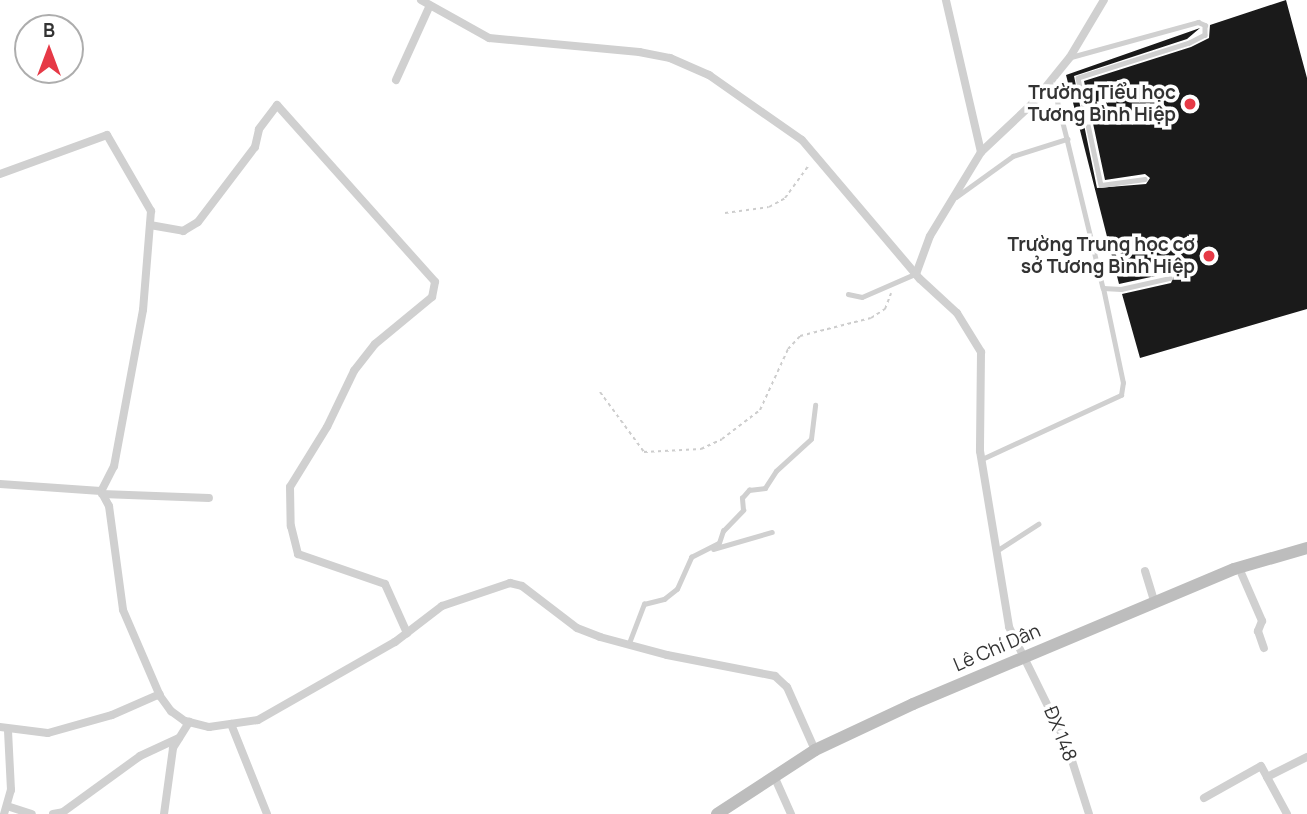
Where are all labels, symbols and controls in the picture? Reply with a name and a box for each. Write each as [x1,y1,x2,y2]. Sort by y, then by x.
north arrow [14,14,84,84]
text: B [43,17,55,43]
place label: Trường Tiểu học Tương Bình Hiệp [1028,82,1176,126]
marker: Trường Tiểu học Tương Bình Hiệp [1182,96,1198,112]
place label: Trường Trung học cơ sở Tương Bình Hiệp [1008,234,1195,278]
marker: Trường Trung học cơ sở Tương Bình Hiệp [1201,248,1217,264]
street label: Lê Chí Dân [950,619,1044,677]
street label: ĐX 148 [1039,703,1081,765]

